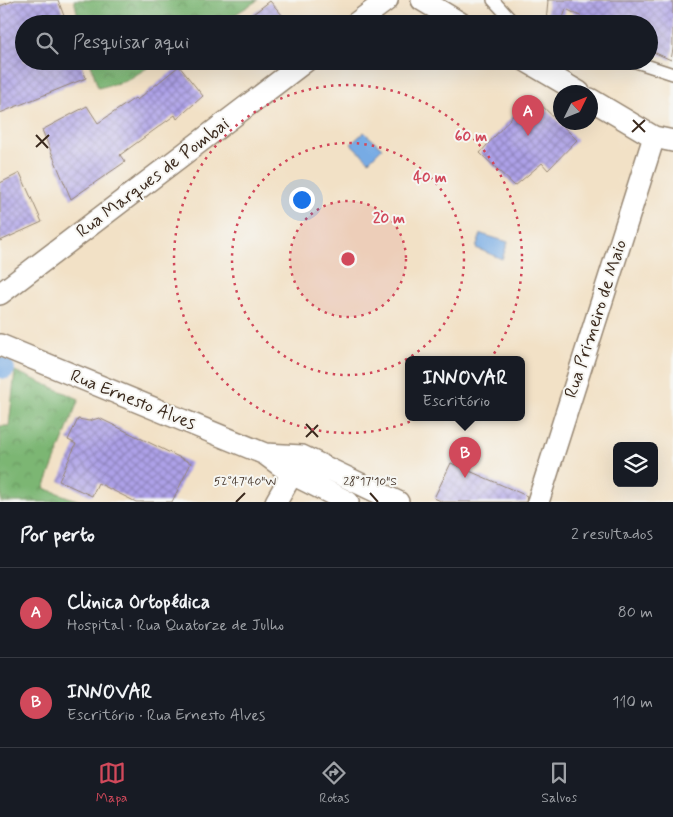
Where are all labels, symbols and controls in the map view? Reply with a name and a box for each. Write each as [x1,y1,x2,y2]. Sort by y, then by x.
search box [15,15,658,70]
icon: search [33,29,61,57]
text: Pesquisar aqui [73,30,189,55]
north arrow [553,85,598,130]
pin: A [512,95,544,136]
street label: Rua Marques de Pombai [72,112,234,244]
text: 60 m [455,127,487,147]
text: 40 m [413,168,447,188]
your location [289,187,315,213]
text: 20 m [373,209,405,229]
street label: Rua Primeiro de Maio [559,237,633,401]
centre of rings [339,250,357,268]
popup [405,356,525,421]
street label: Rua Ernesto Alves [67,364,199,436]
text: INNOVAR [422,366,508,391]
text: Escritório [422,391,490,412]
pin: B [449,437,481,478]
map controls [613,442,658,487]
button: layers [613,442,658,487]
text: 52°47'40"W [214,474,276,490]
text: 28°17'10"S [343,474,397,490]
text: Por perto [20,521,95,549]
text: 2 resultados [571,524,653,545]
text: Clinica Ortopédica [67,590,210,615]
text: A [31,602,41,623]
text: 80 m [618,602,653,623]
text: Hospital · Rua Quatorze de Julho [67,615,284,636]
text: INNOVAR [67,680,152,705]
text: B [31,692,41,713]
text: 110 m [612,692,653,713]
text: Escritório · Rua Ernesto Alves [67,705,265,726]
tab: Mapa [96,759,128,807]
tab: Rotas [319,759,350,807]
tab: Salvos [541,759,577,807]

